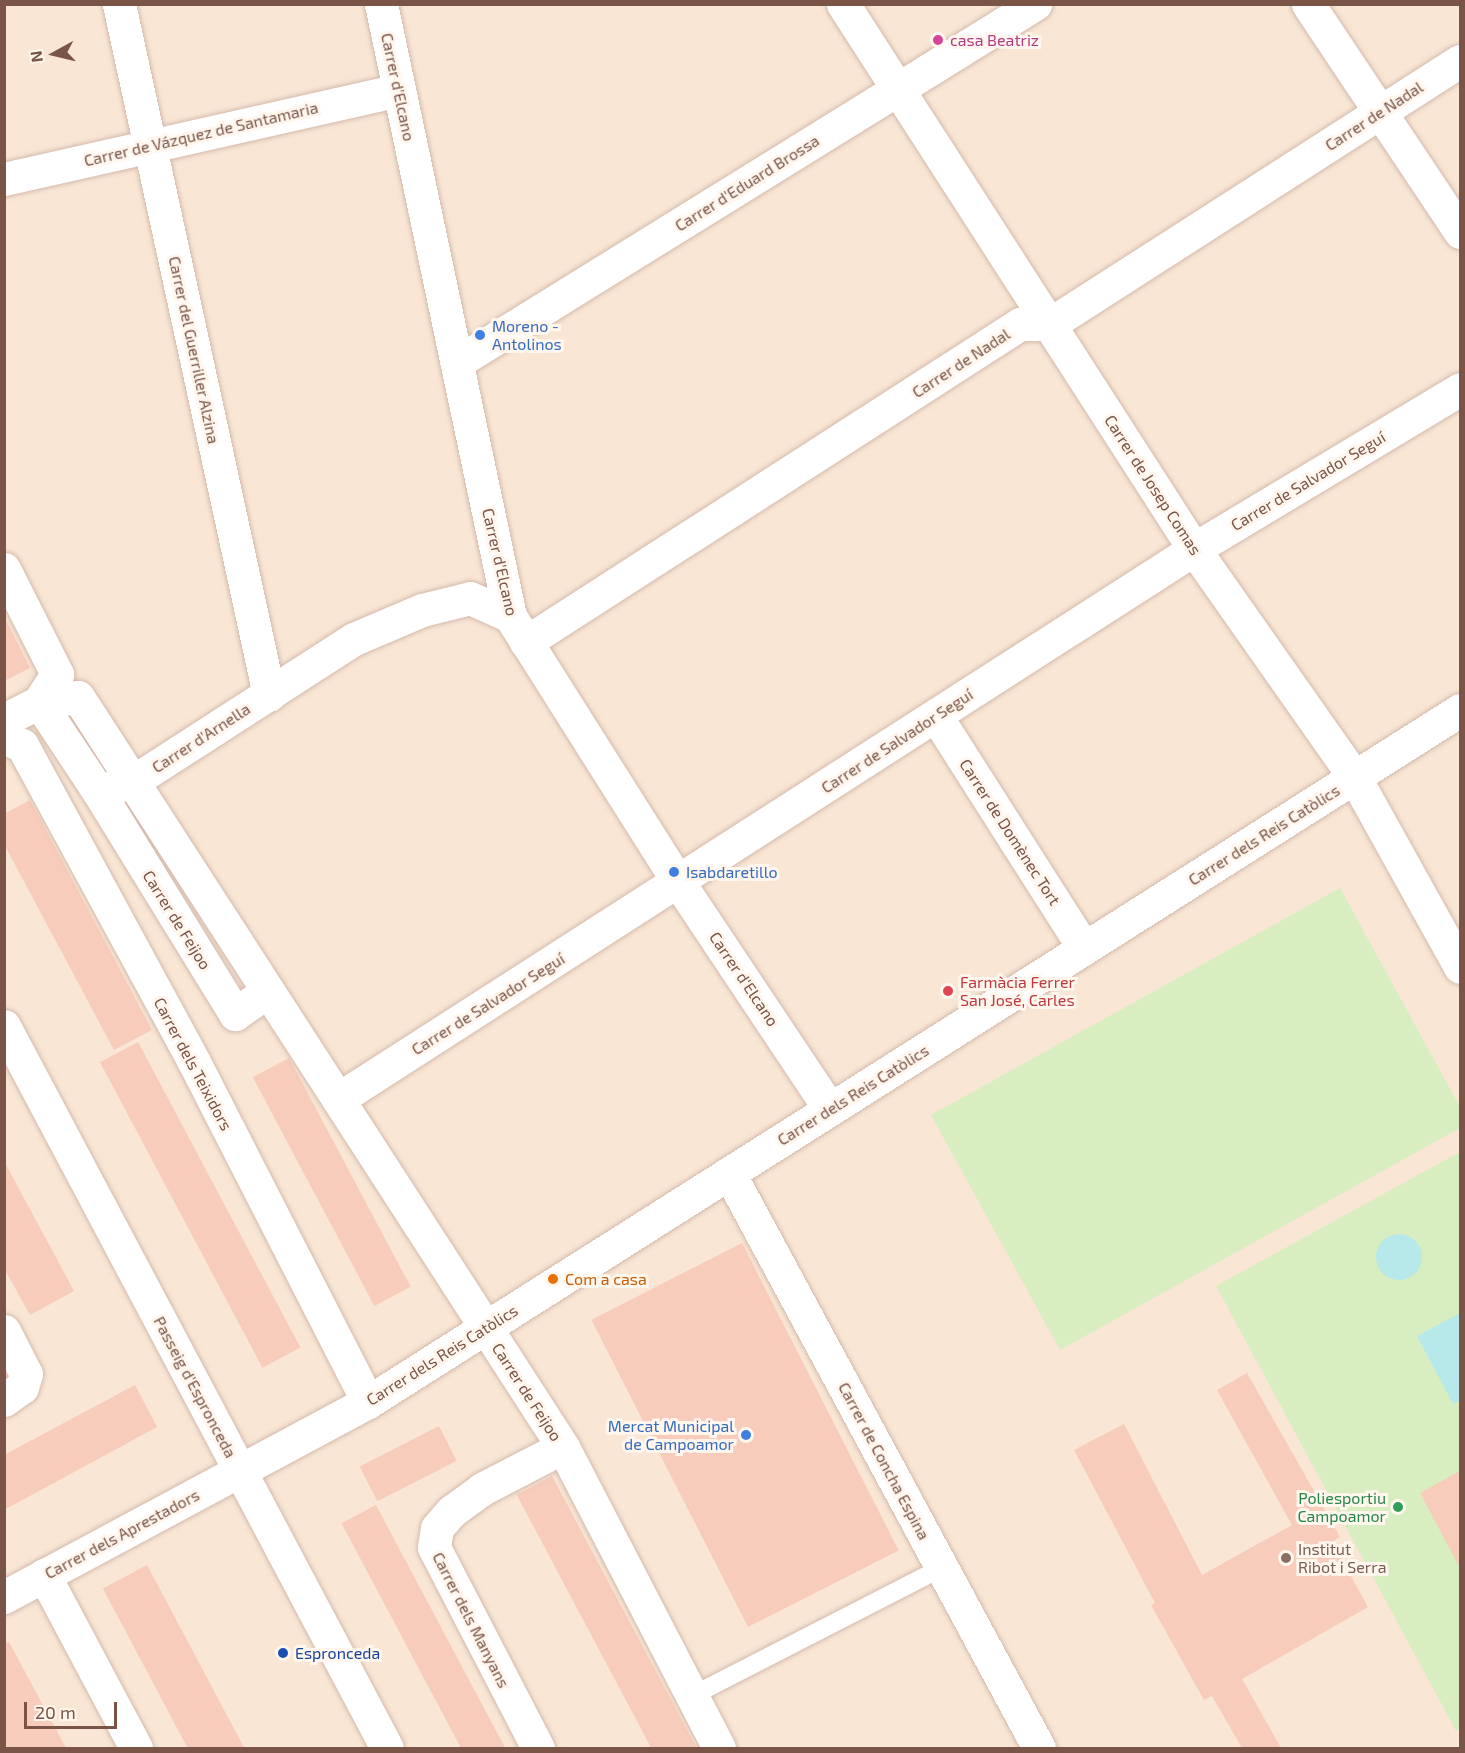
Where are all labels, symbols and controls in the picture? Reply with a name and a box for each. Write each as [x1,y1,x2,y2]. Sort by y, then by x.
north arrow [24,24,84,84]
place label: casa Beatriz [950,30,1039,50]
street label: Carrer d'Elcano [377,31,419,143]
marker: casa Beatriz [931,33,945,47]
text: N [25,50,46,64]
street label: Carrer de Nadal [1321,77,1427,155]
street label: Carrer de Vázquez de Santamaria [82,98,320,170]
street label: Carrer d'Eduard Brossa [671,131,823,235]
street label: Carrer del Guerriller Alzina [165,254,223,446]
place label: Moreno - Antolinos [492,316,562,354]
street label: Carrer de Nadal [908,324,1014,402]
marker: Moreno - Antolinos [473,328,487,342]
street label: Carrer de Josep Comas [1100,411,1206,559]
street label: Carrer de Salvador Seguí [1227,427,1389,535]
street label: Carrer d'Elcano [478,506,522,618]
street label: Carrer de Salvador Seguí [817,685,977,797]
street label: Carrer d'Arnella [148,699,254,777]
street label: Carrer de Domènec Tort [955,755,1065,909]
street label: Carrer dels Reis Catòlics [1185,780,1343,890]
place label: Isabdaretillo [686,862,778,882]
marker: Isabdaretillo [667,865,681,879]
street label: Carrer de Feijoo [139,867,215,973]
street label: Carrer d'Elcano [705,928,783,1030]
street label: Carrer de Salvador Seguí [408,949,568,1059]
place label: Farmàcia Ferrer San José, Carles [960,972,1075,1010]
marker: Farmàcia Ferrer San José, Carles [941,984,955,998]
street label: Carrer dels Teixidors [150,994,236,1134]
street label: Carrer dels Reis Catòlics [774,1040,932,1150]
place label: Com a casa [565,1269,647,1289]
marker: Com a casa [546,1272,560,1286]
street label: Carrer dels Reis Catòlics [363,1300,521,1410]
street label: Passeig d'Espronceda [150,1313,240,1461]
street label: Carrer de Feijoo [488,1339,566,1445]
street label: Carrer de Concha Espina [834,1379,934,1543]
place label: Mercat Municipal de Campoamor [608,1416,734,1454]
marker: Mercat Municipal de Campoamor [739,1428,753,1442]
street label: Carrer dels Aprestadors [41,1485,203,1583]
place label: Poliesportiu Campoamor [1297,1488,1386,1526]
marker: Poliesportiu Campoamor [1391,1500,1405,1514]
place label: Institut Ribot i Serra [1298,1539,1386,1577]
street label: Carrer dels Manyans [428,1549,514,1691]
marker: Institut Ribot i Serra [1279,1551,1293,1565]
place label: Espronceda [295,1643,380,1663]
marker: Espronceda [276,1646,290,1660]
scale bar [27,1690,120,1728]
text: 20 m [35,1701,76,1723]

